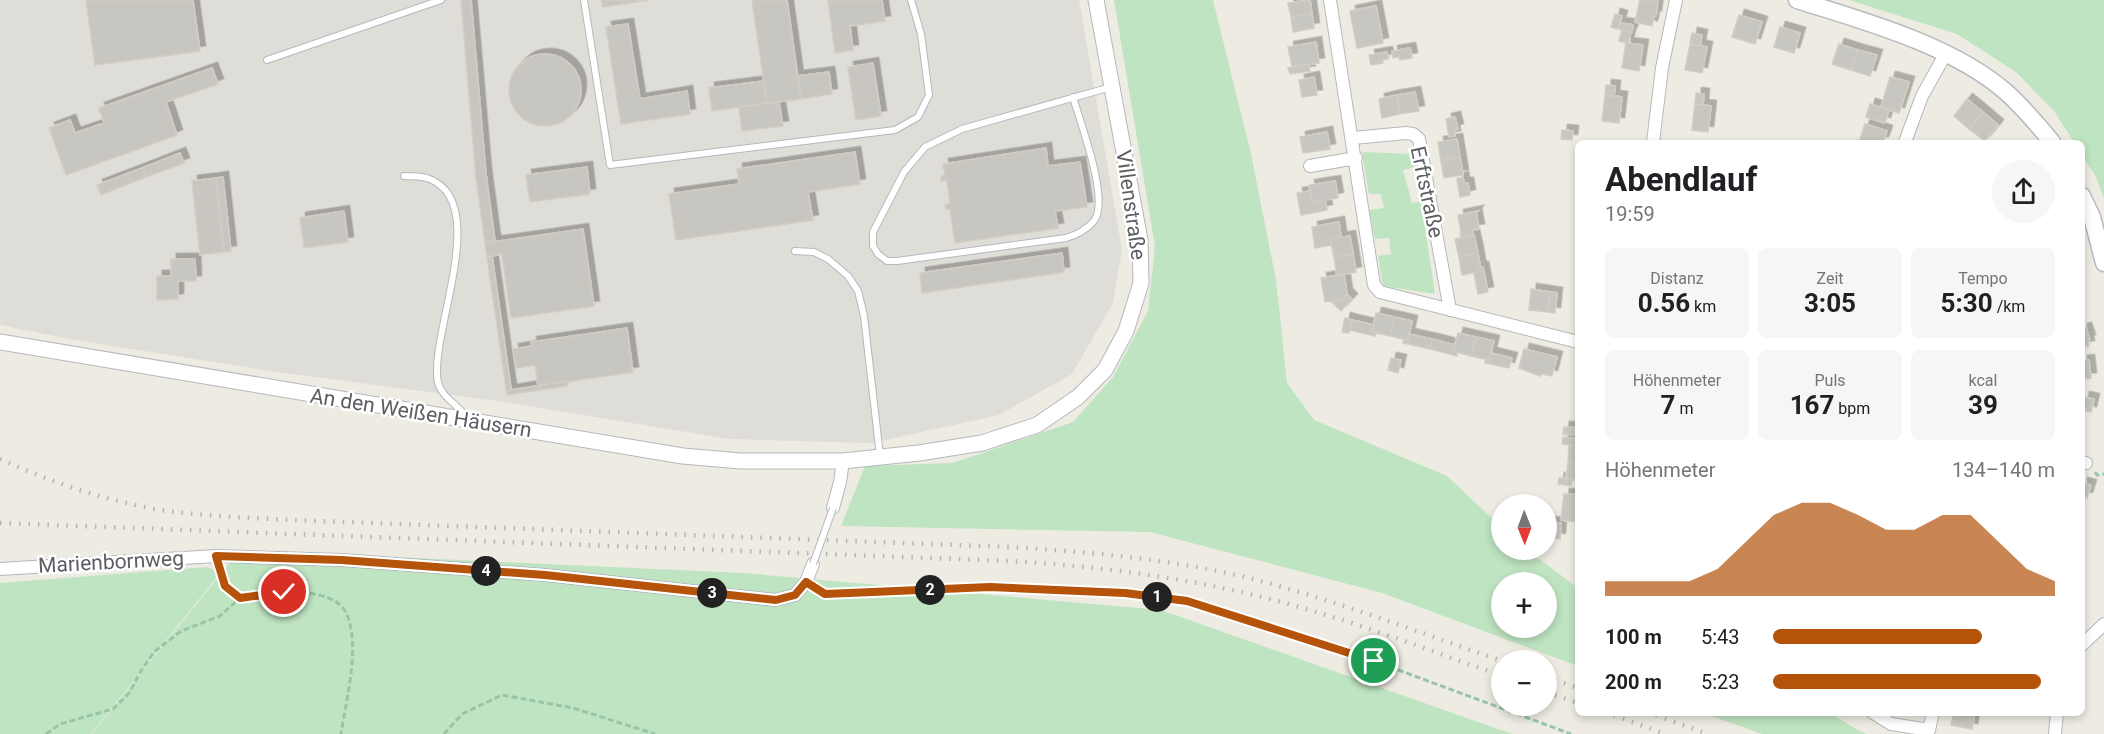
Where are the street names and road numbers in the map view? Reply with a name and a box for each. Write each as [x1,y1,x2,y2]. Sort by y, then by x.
street label: Erftstraße [1406,144,1448,240]
street label: Villenstraße [1111,148,1151,262]
street label: An den Weißen Häusern [309,384,533,442]
street label: Marienbornweg [38,546,184,578]

